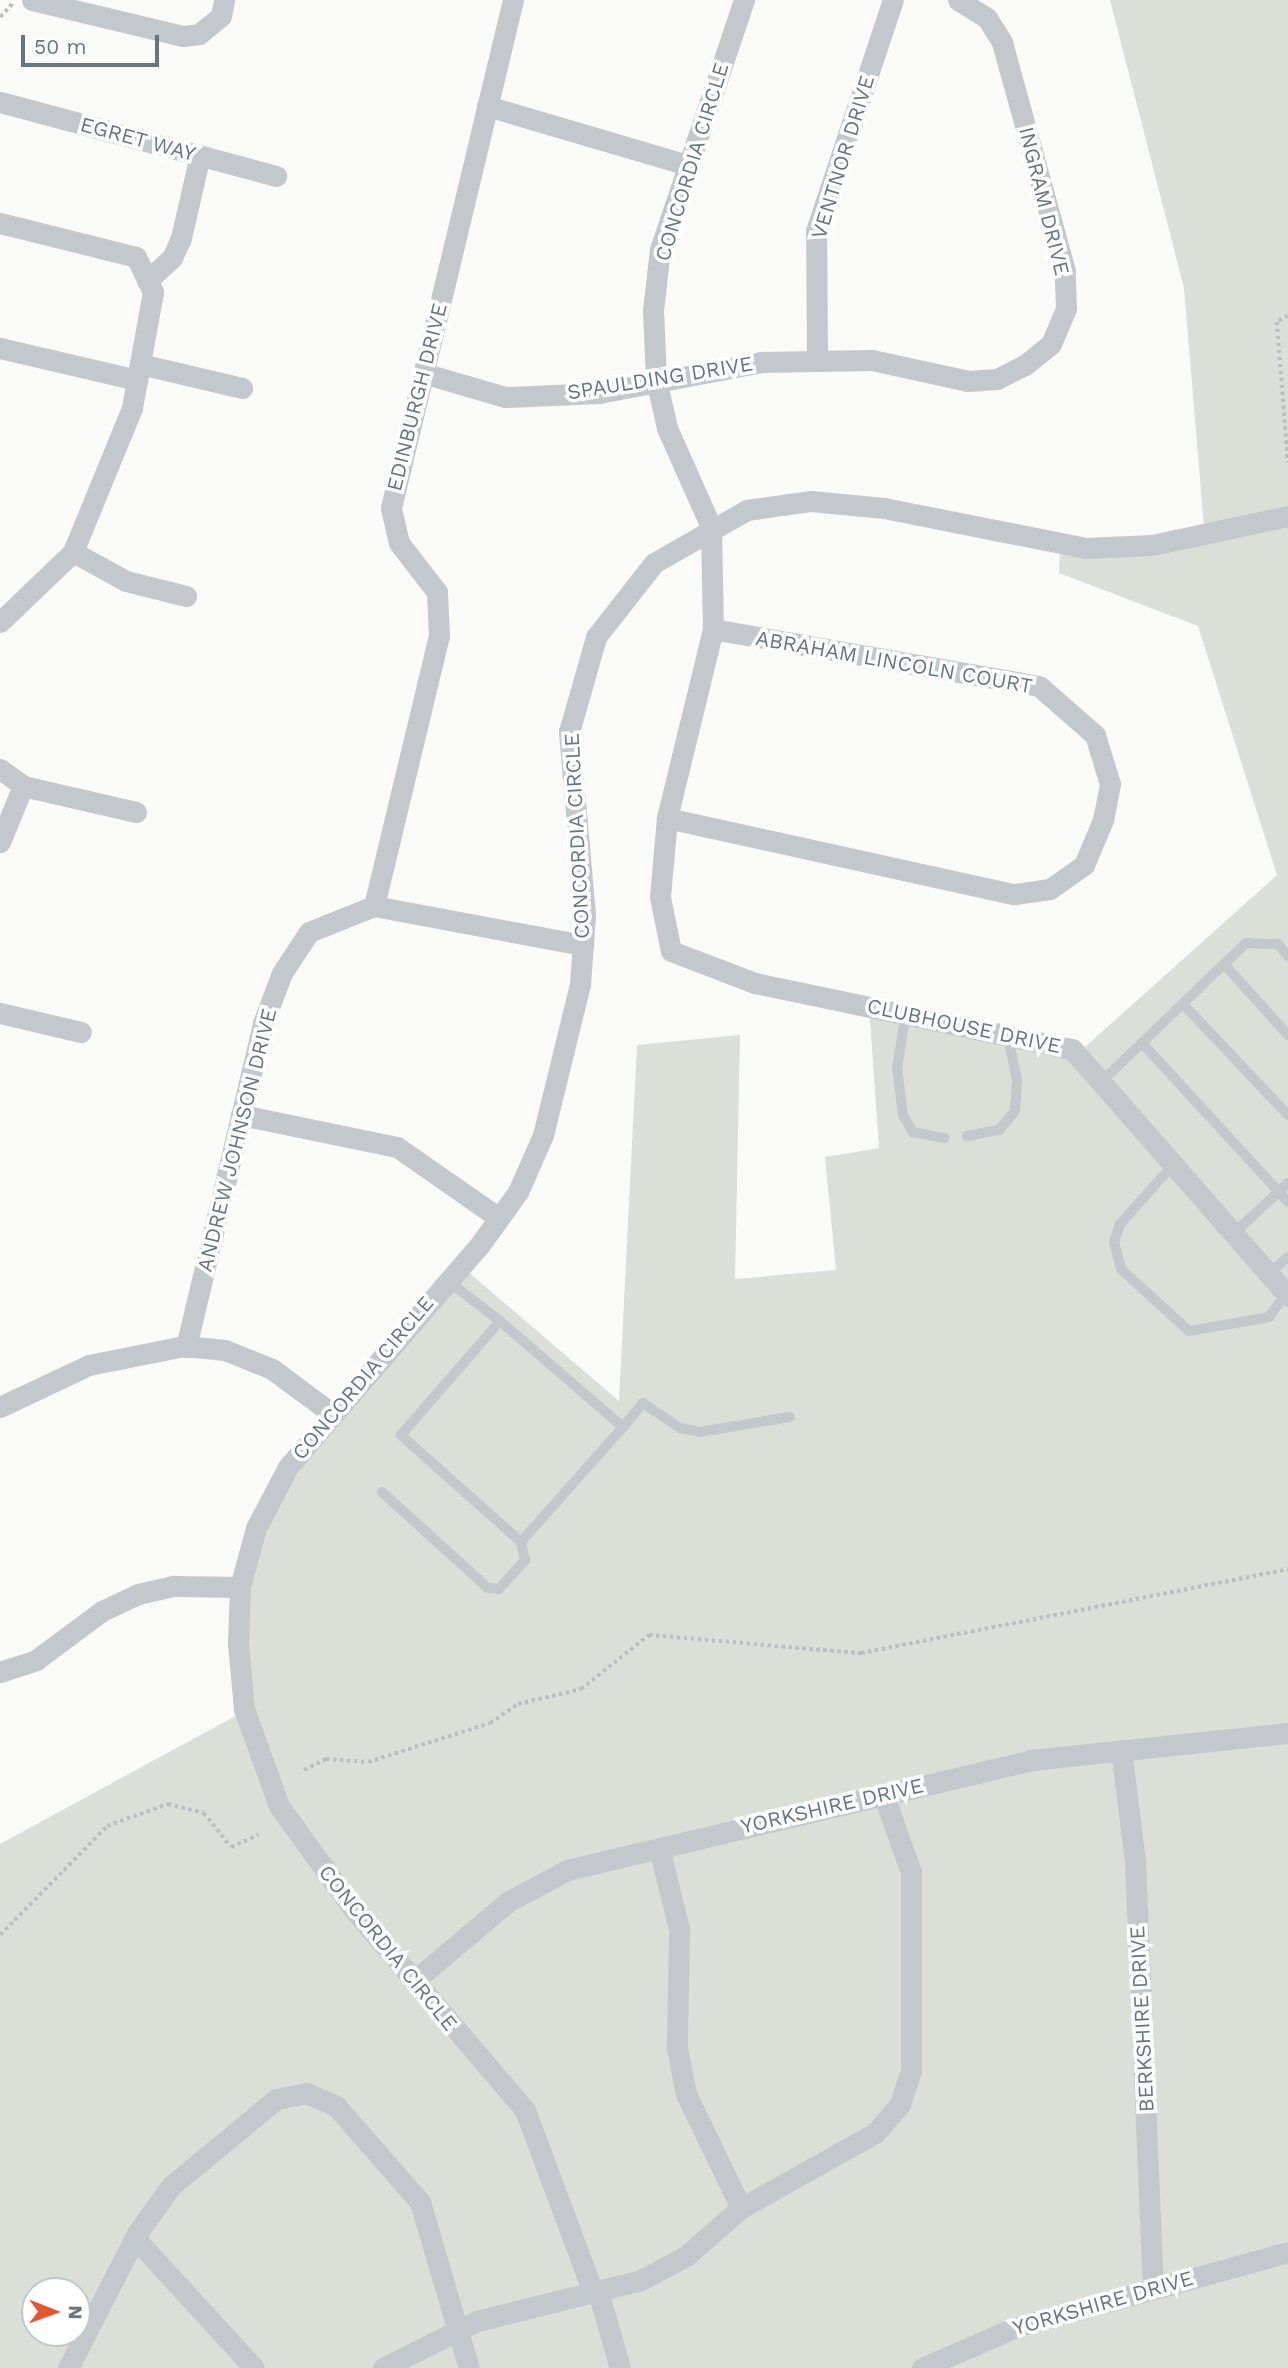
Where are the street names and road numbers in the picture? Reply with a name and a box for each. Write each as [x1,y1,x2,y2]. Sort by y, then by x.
street label: CONCORDIA CIRCLE [650,59,734,265]
street label: VENTNOR DRIVE [806,72,880,242]
street label: EGRET WAY [77,111,199,167]
street label: INGRAM DRIVE [1013,124,1075,278]
street label: EDINBURGH DRIVE [381,300,453,494]
street label: SPAULDING DRIVE [565,351,755,405]
street label: ABRAHAM LINCOLN COURT [754,625,1034,699]
street label: CONCORDIA CIRCLE [559,732,595,940]
street label: CLUBHOUSE DRIVE [865,993,1063,1059]
street label: ANDREW JOHNSON DRIVE [192,1005,282,1275]
street label: CONCORDIA CIRCLE [287,1291,439,1465]
street label: YORKSHIRE DRIVE [738,1773,926,1839]
street label: CONCORDIA CIRCLE [313,1860,463,2036]
street label: BERKSHIRE DRIVE [1125,1925,1159,2113]
street label: YORKSHIRE DRIVE [1010,2265,1196,2341]

